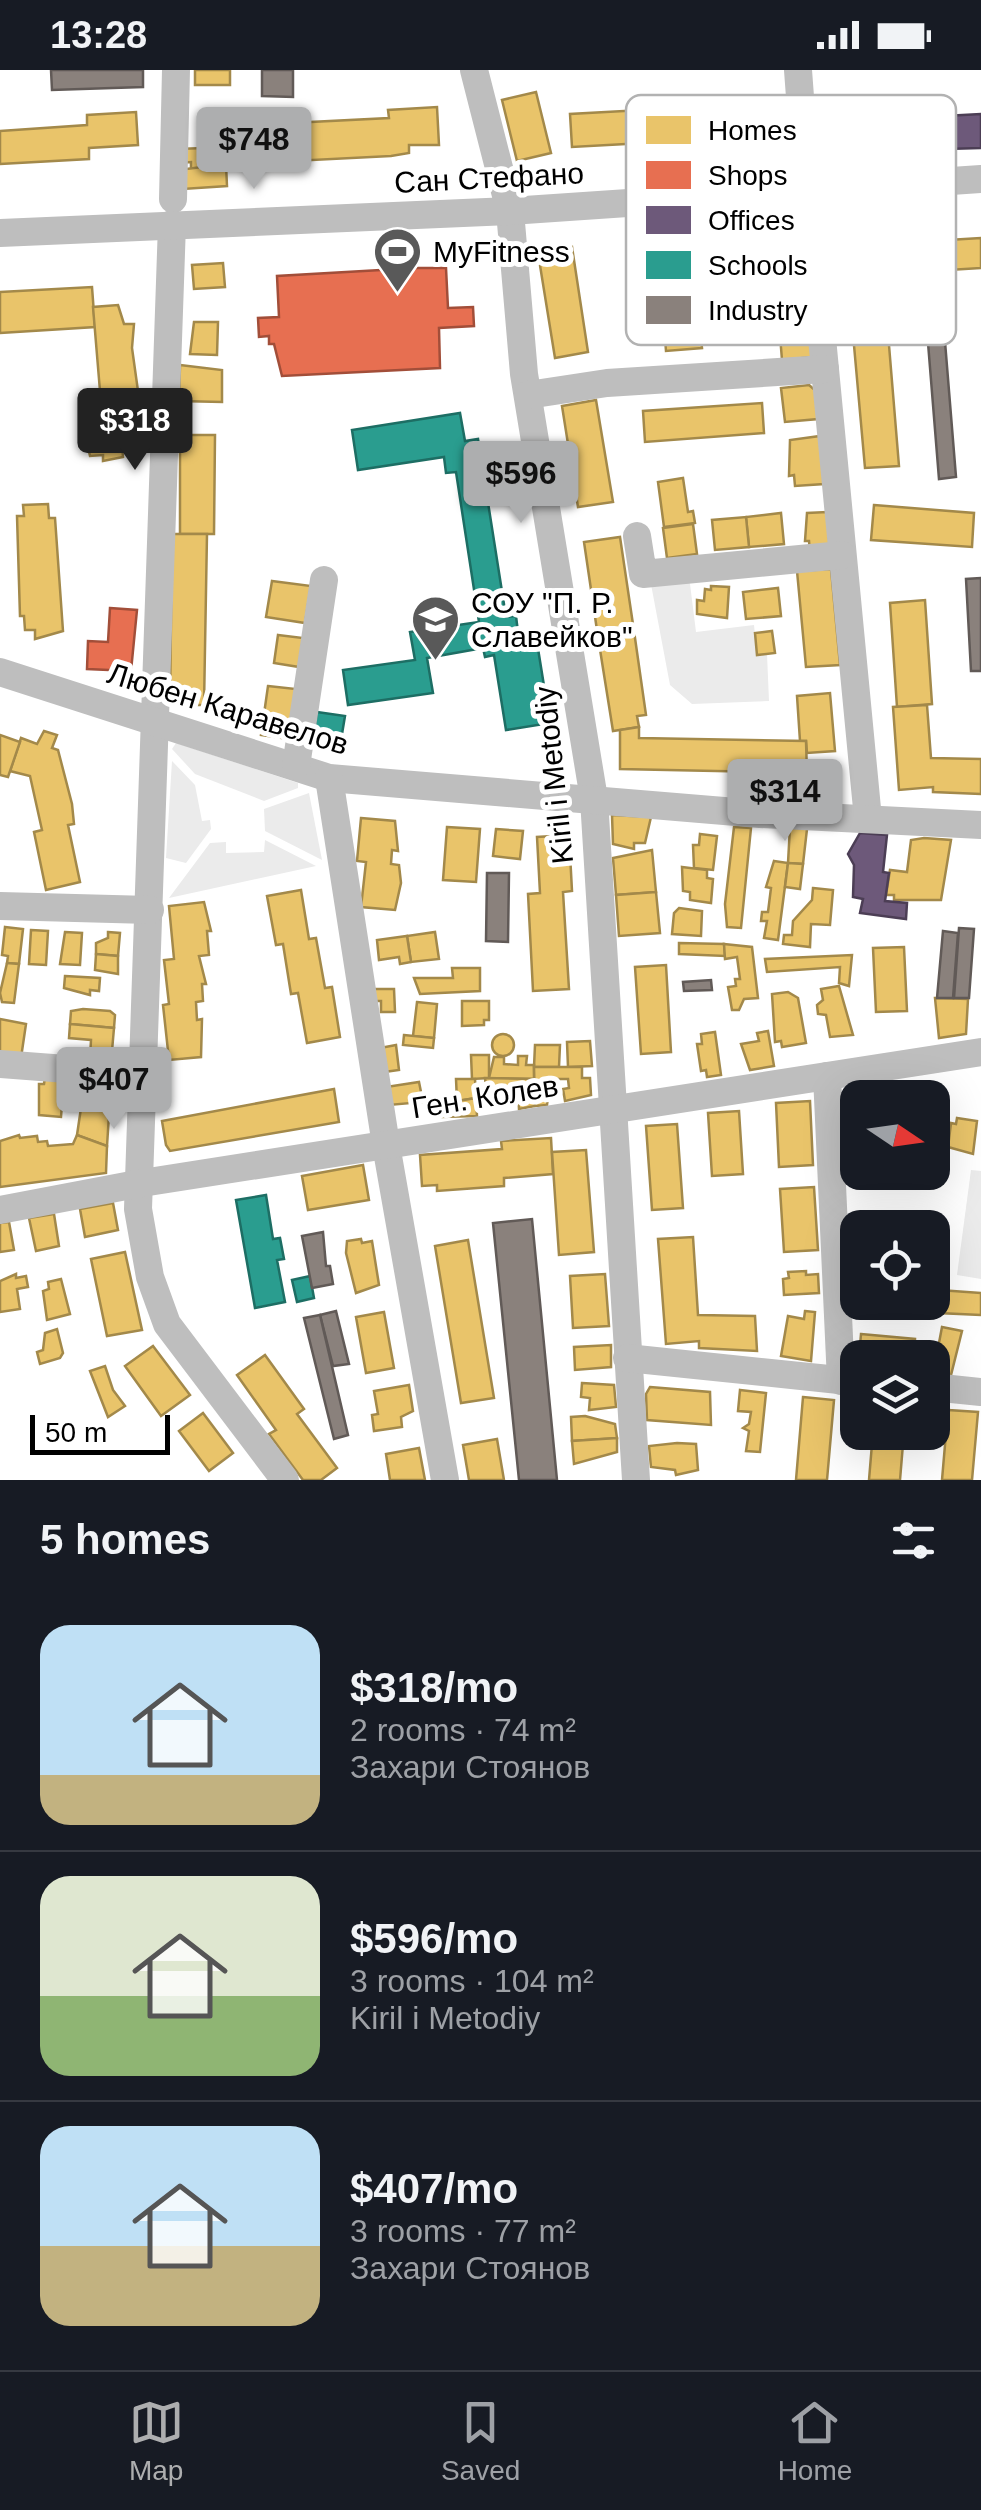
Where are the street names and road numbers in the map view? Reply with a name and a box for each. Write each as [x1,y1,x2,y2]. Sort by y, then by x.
street label: Сан Стефано [393,156,585,199]
street label: Любен Каравелов [104,656,352,761]
street label: Kiril i Metodiy [528,685,579,865]
street label: Ген. Колев [409,1069,560,1124]

